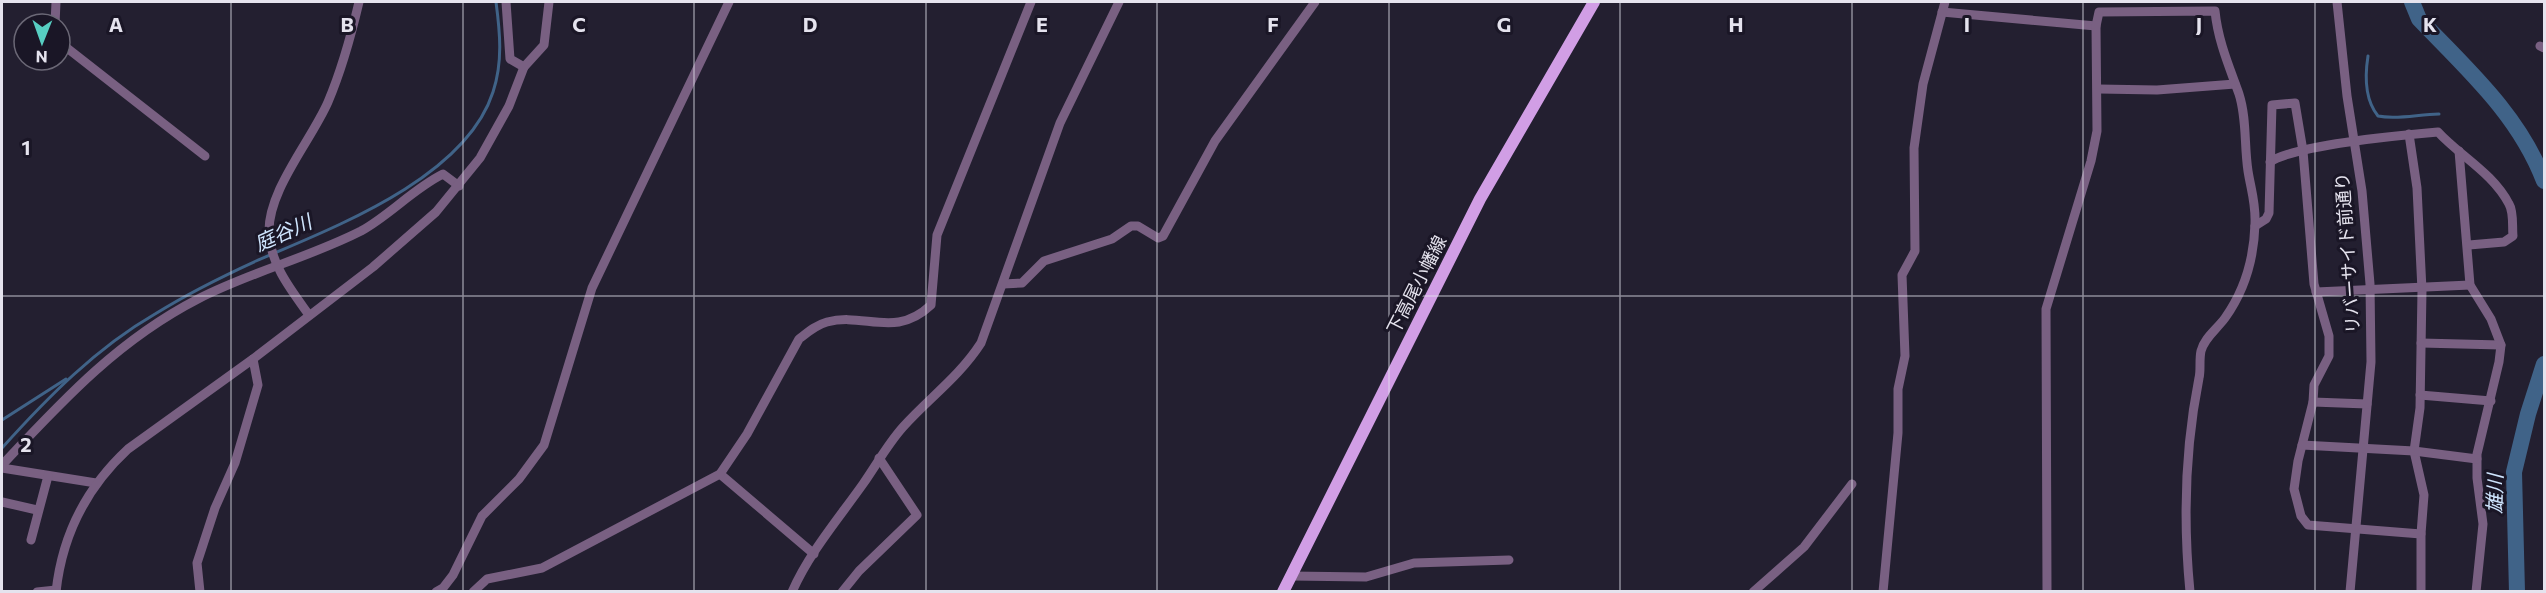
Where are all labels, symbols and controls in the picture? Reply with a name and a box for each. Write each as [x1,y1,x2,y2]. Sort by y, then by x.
north arrow [12,12,72,72]
text: A [109,12,123,36]
text: B [340,12,354,36]
text: C [572,12,586,36]
text: D [803,12,817,36]
text: E [1036,12,1048,36]
text: F [1267,12,1279,36]
text: G [1497,12,1511,36]
text: H [1729,12,1744,36]
text: I [1964,12,1970,36]
text: J [2196,12,2202,36]
text: K [2423,12,2437,36]
text: N [36,48,48,67]
text: 1 [21,135,31,159]
street label: リバーサイド前通り [2330,172,2364,334]
water label: 庭谷川 [250,208,317,255]
street label: 下高尾小幡線 [1382,231,1450,338]
text: 2 [20,432,32,456]
water label: 雄川 [2482,472,2506,514]

